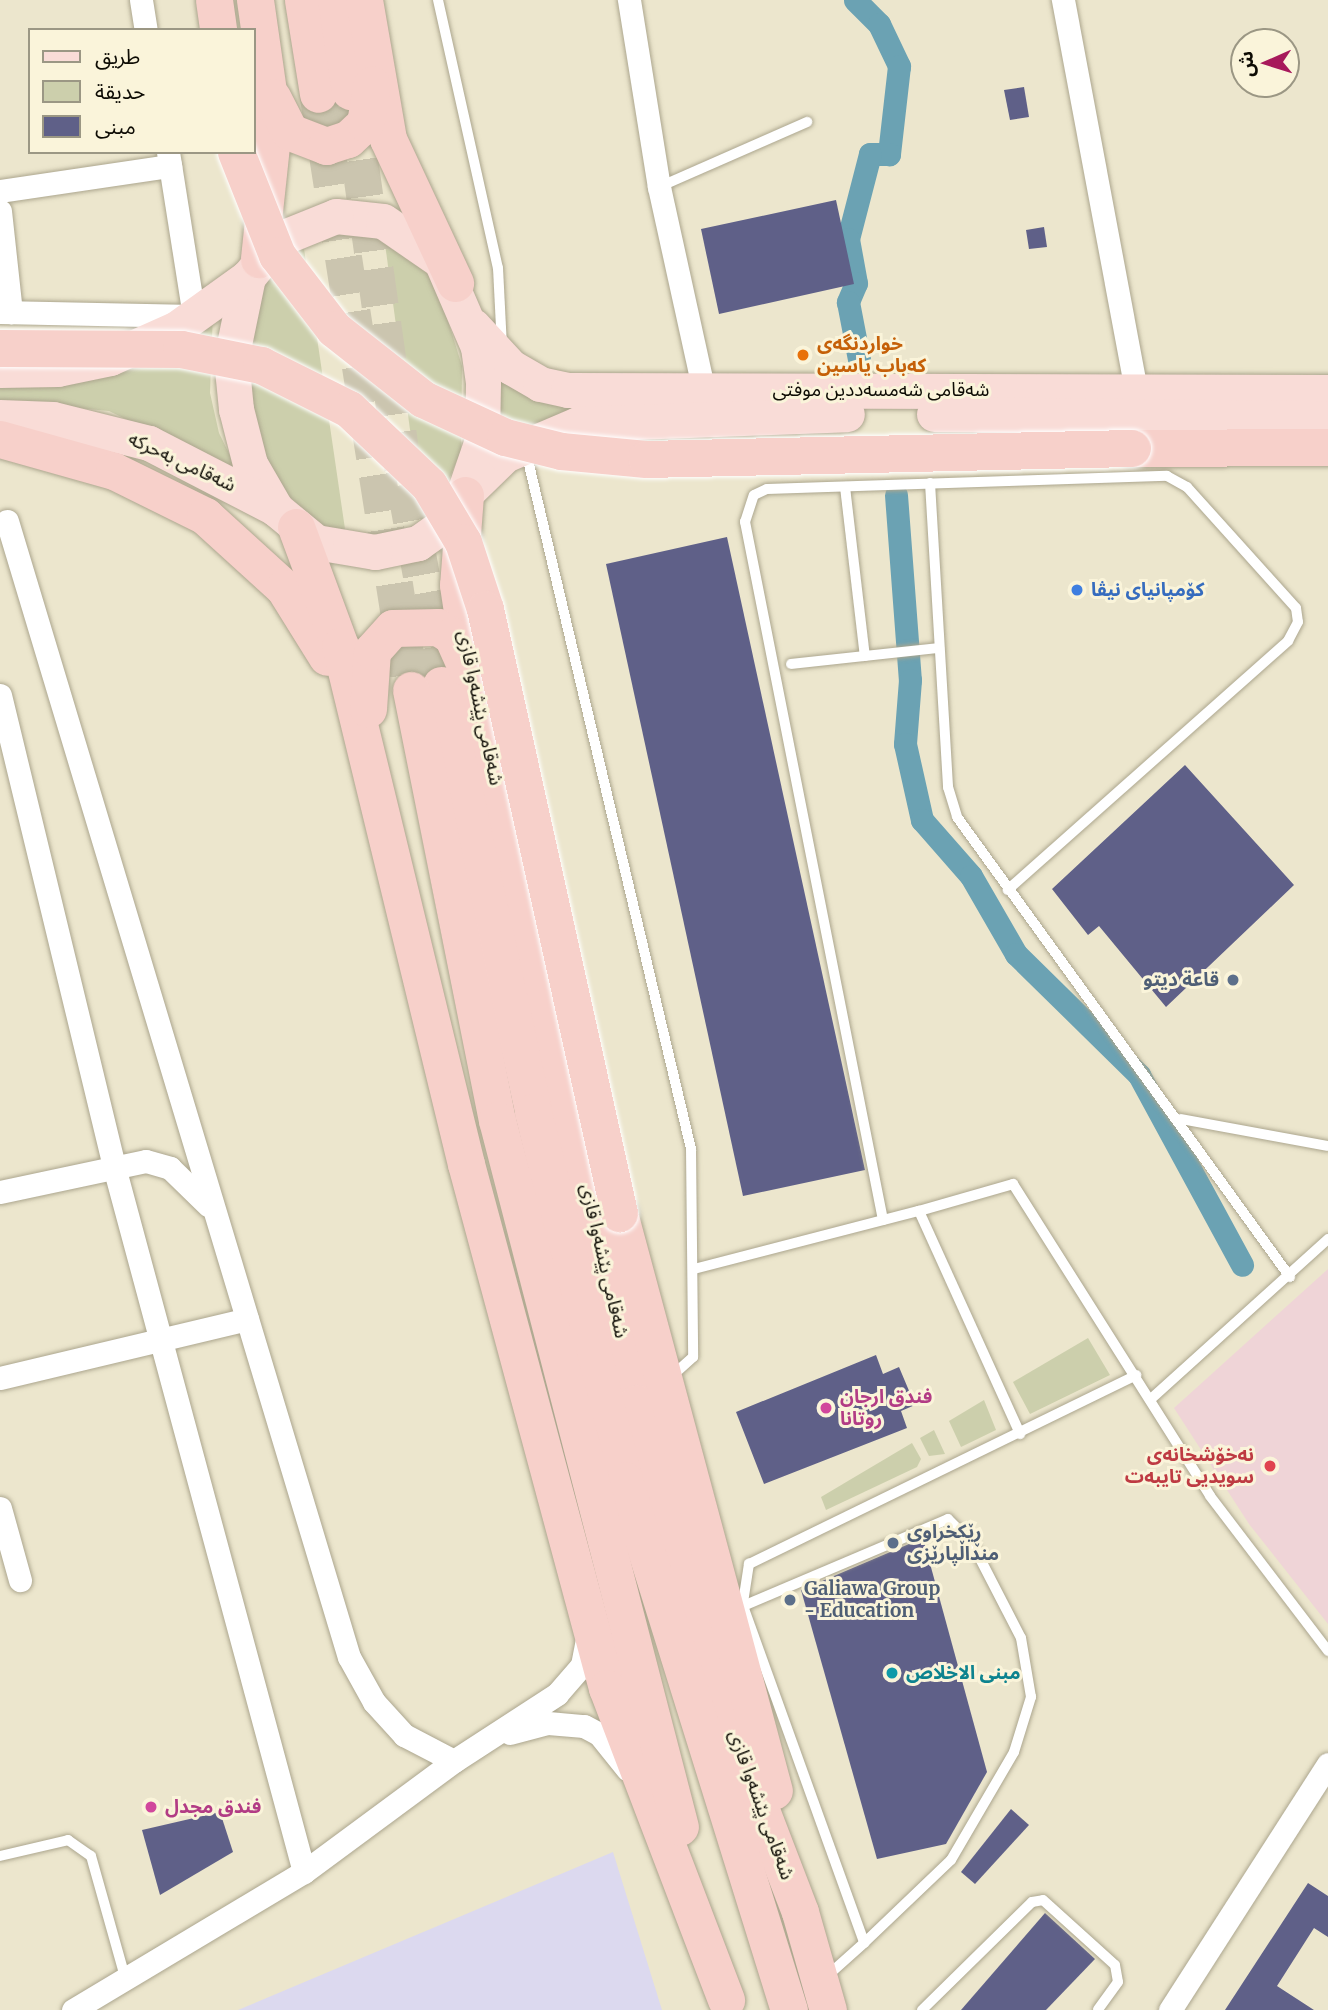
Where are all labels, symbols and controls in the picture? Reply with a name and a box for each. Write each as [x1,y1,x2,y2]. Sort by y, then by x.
legend [28,28,256,154]
north arrow [1230,28,1300,98]
text: طريق [95,43,140,70]
text: ش [1233,50,1259,78]
text: حديقة [95,78,145,105]
text: مبنى [95,113,136,140]
place label: خواردنگەی کەباب یاسین [817,333,926,377]
marker: خواردنگەی کەباب یاسین [795,347,811,363]
street label: شەقامی شەمسەددین موفتی [773,379,989,401]
street label: شەقامی بەحرکە [125,427,239,497]
place label: کۆمپانیای نیڤا [1091,579,1204,601]
marker: کۆمپانیای نیڤا [1069,582,1085,598]
street label: شەقامی پێشەوا قازی [452,628,508,788]
place label: قاعة ديتو [1143,969,1219,991]
marker: قاعة ديتو [1225,972,1241,988]
street label: شەقامی پێشەوا قازی [575,1182,633,1340]
place label: فندق ارجان روتانا [840,1386,932,1430]
marker: فندق ارجان روتانا [818,1400,834,1416]
place label: نەخۆشخانەی سویدیی تایبەت [1125,1444,1254,1488]
marker: نەخۆشخانەی سویدیی تایبەت [1260,1456,1280,1476]
place label: ڕێکخراوی منداڵپارێزی [907,1521,999,1565]
marker: ڕێکخراوی منداڵپارێزی [885,1535,901,1551]
place label: Galiawa Group - Education [804,1578,940,1622]
marker: Galiawa Group - Education [782,1592,798,1608]
place label: مبنى الاخلاص [906,1662,1020,1684]
marker: مبنى الاخلاص [884,1665,900,1681]
street label: شەقامی پێشەوا قازی [723,1727,799,1883]
place label: فندق مجدل [165,1796,261,1818]
marker: فندق مجدل [143,1799,159,1815]

